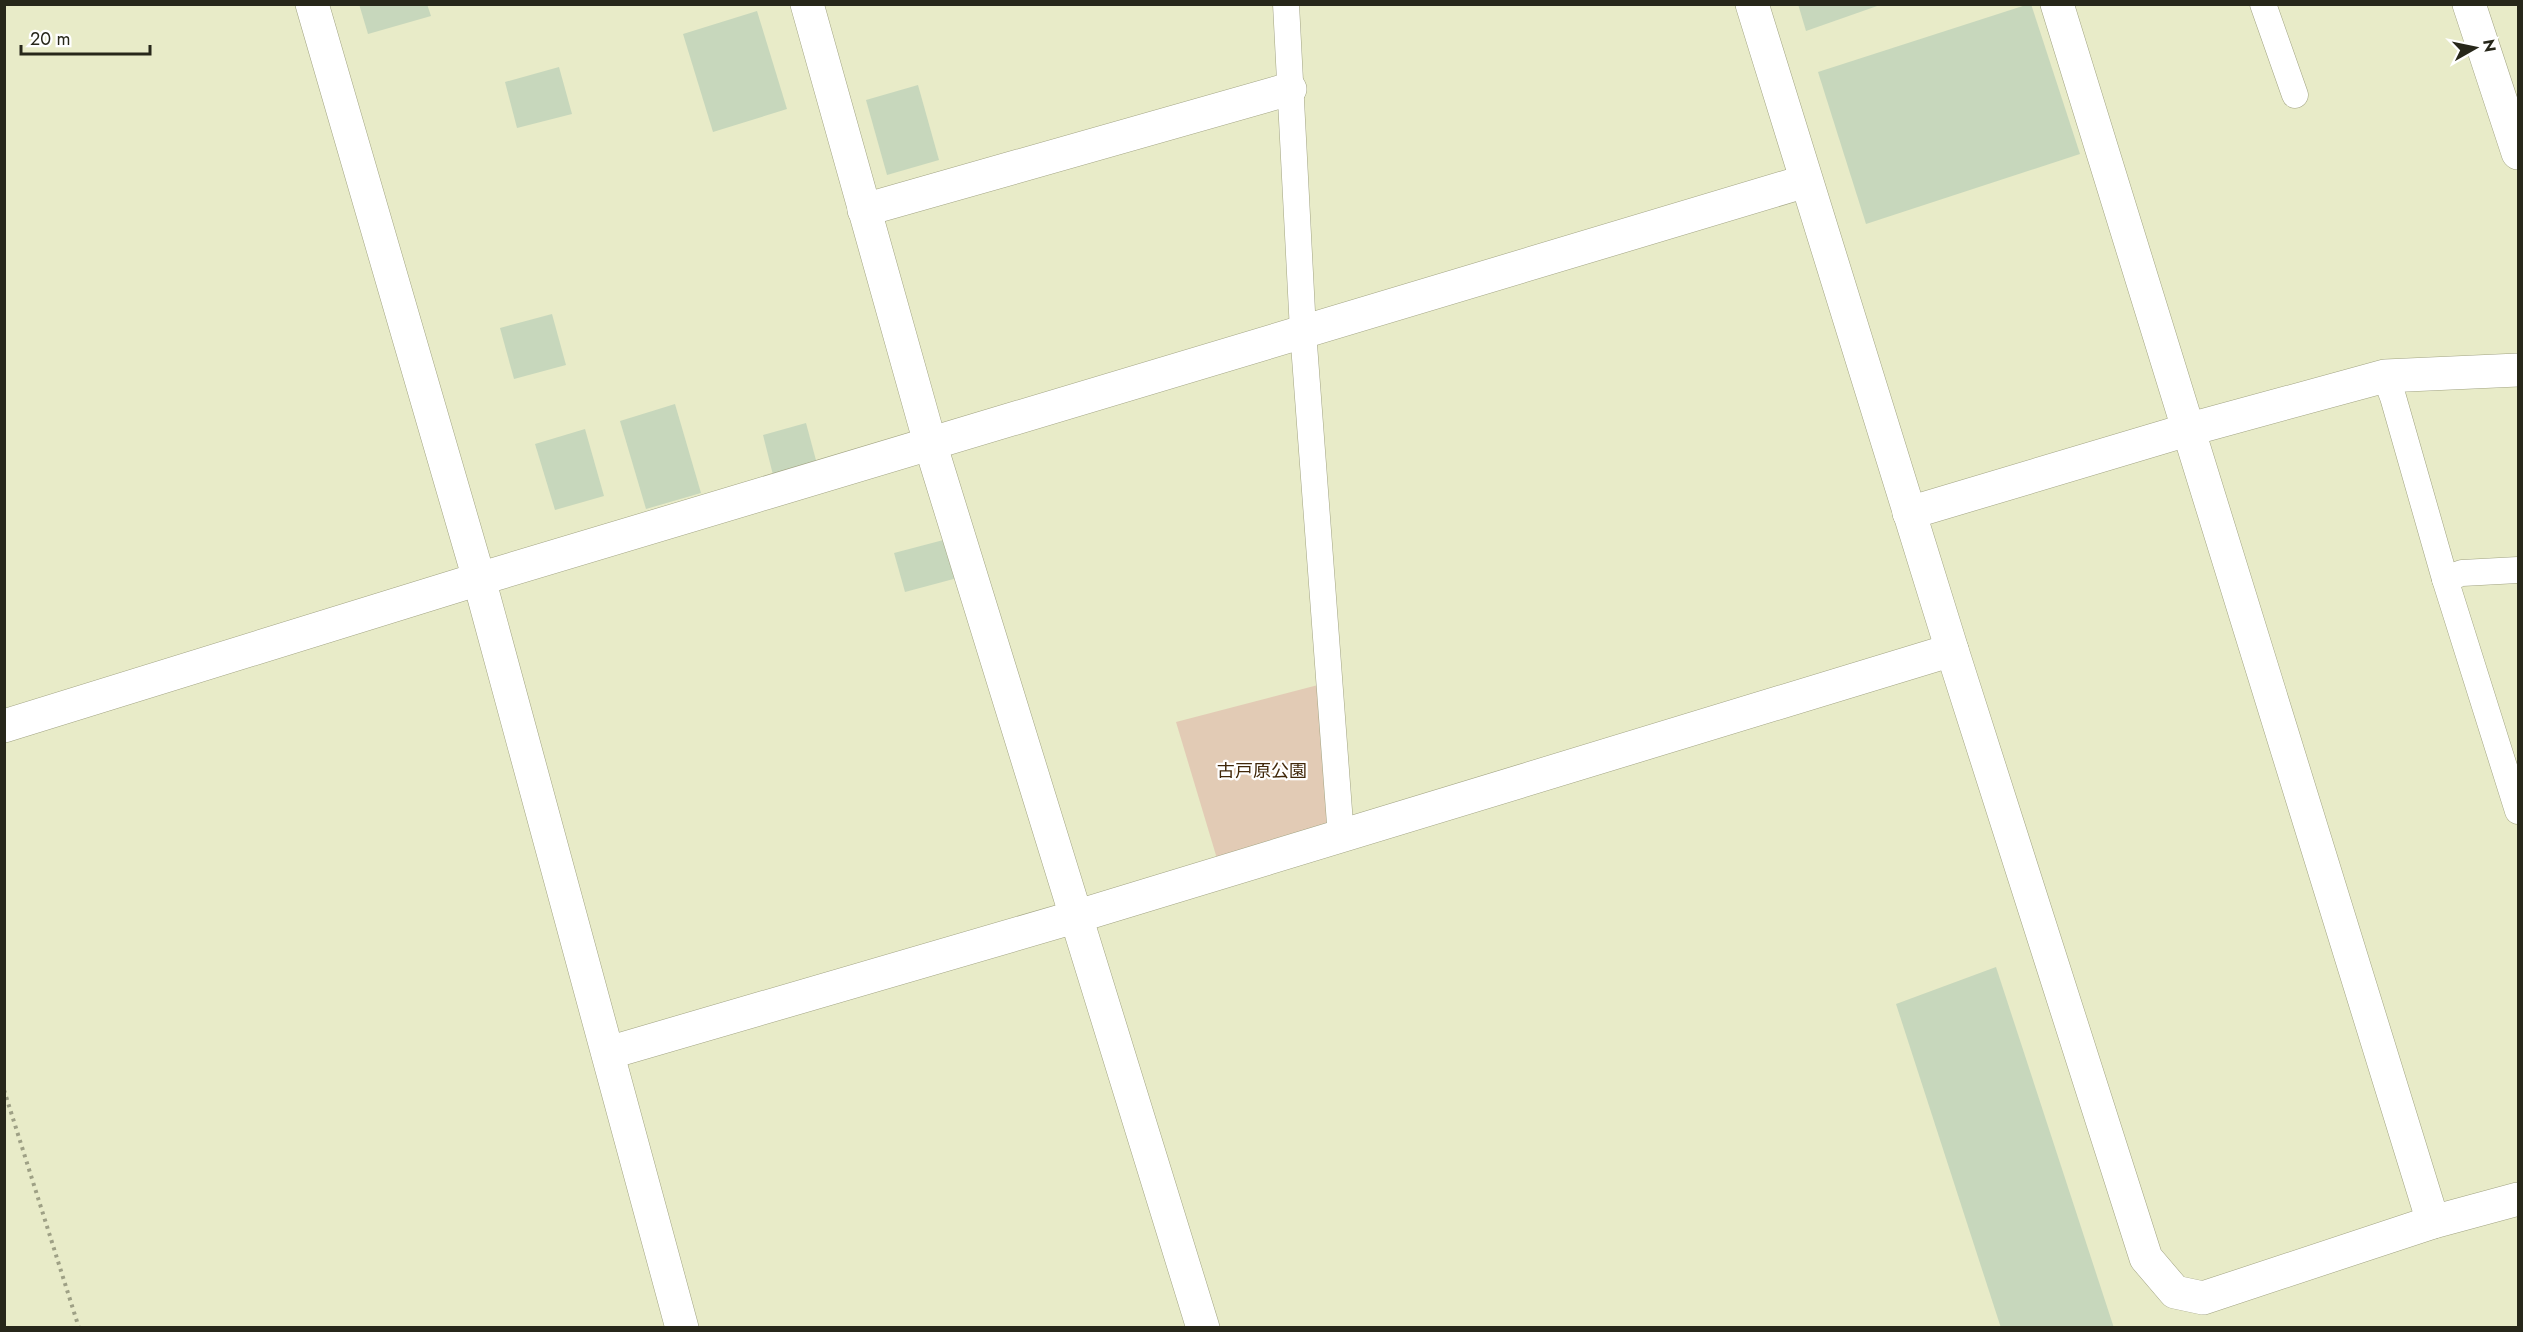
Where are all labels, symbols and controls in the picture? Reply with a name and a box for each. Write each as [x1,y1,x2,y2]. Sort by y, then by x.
scale bar [21,18,150,56]
north arrow [2445,18,2505,78]
text: 20 m [30,26,70,52]
text: N [2477,38,2502,54]
park label: 古戸原公園 [1217,758,1307,784]

